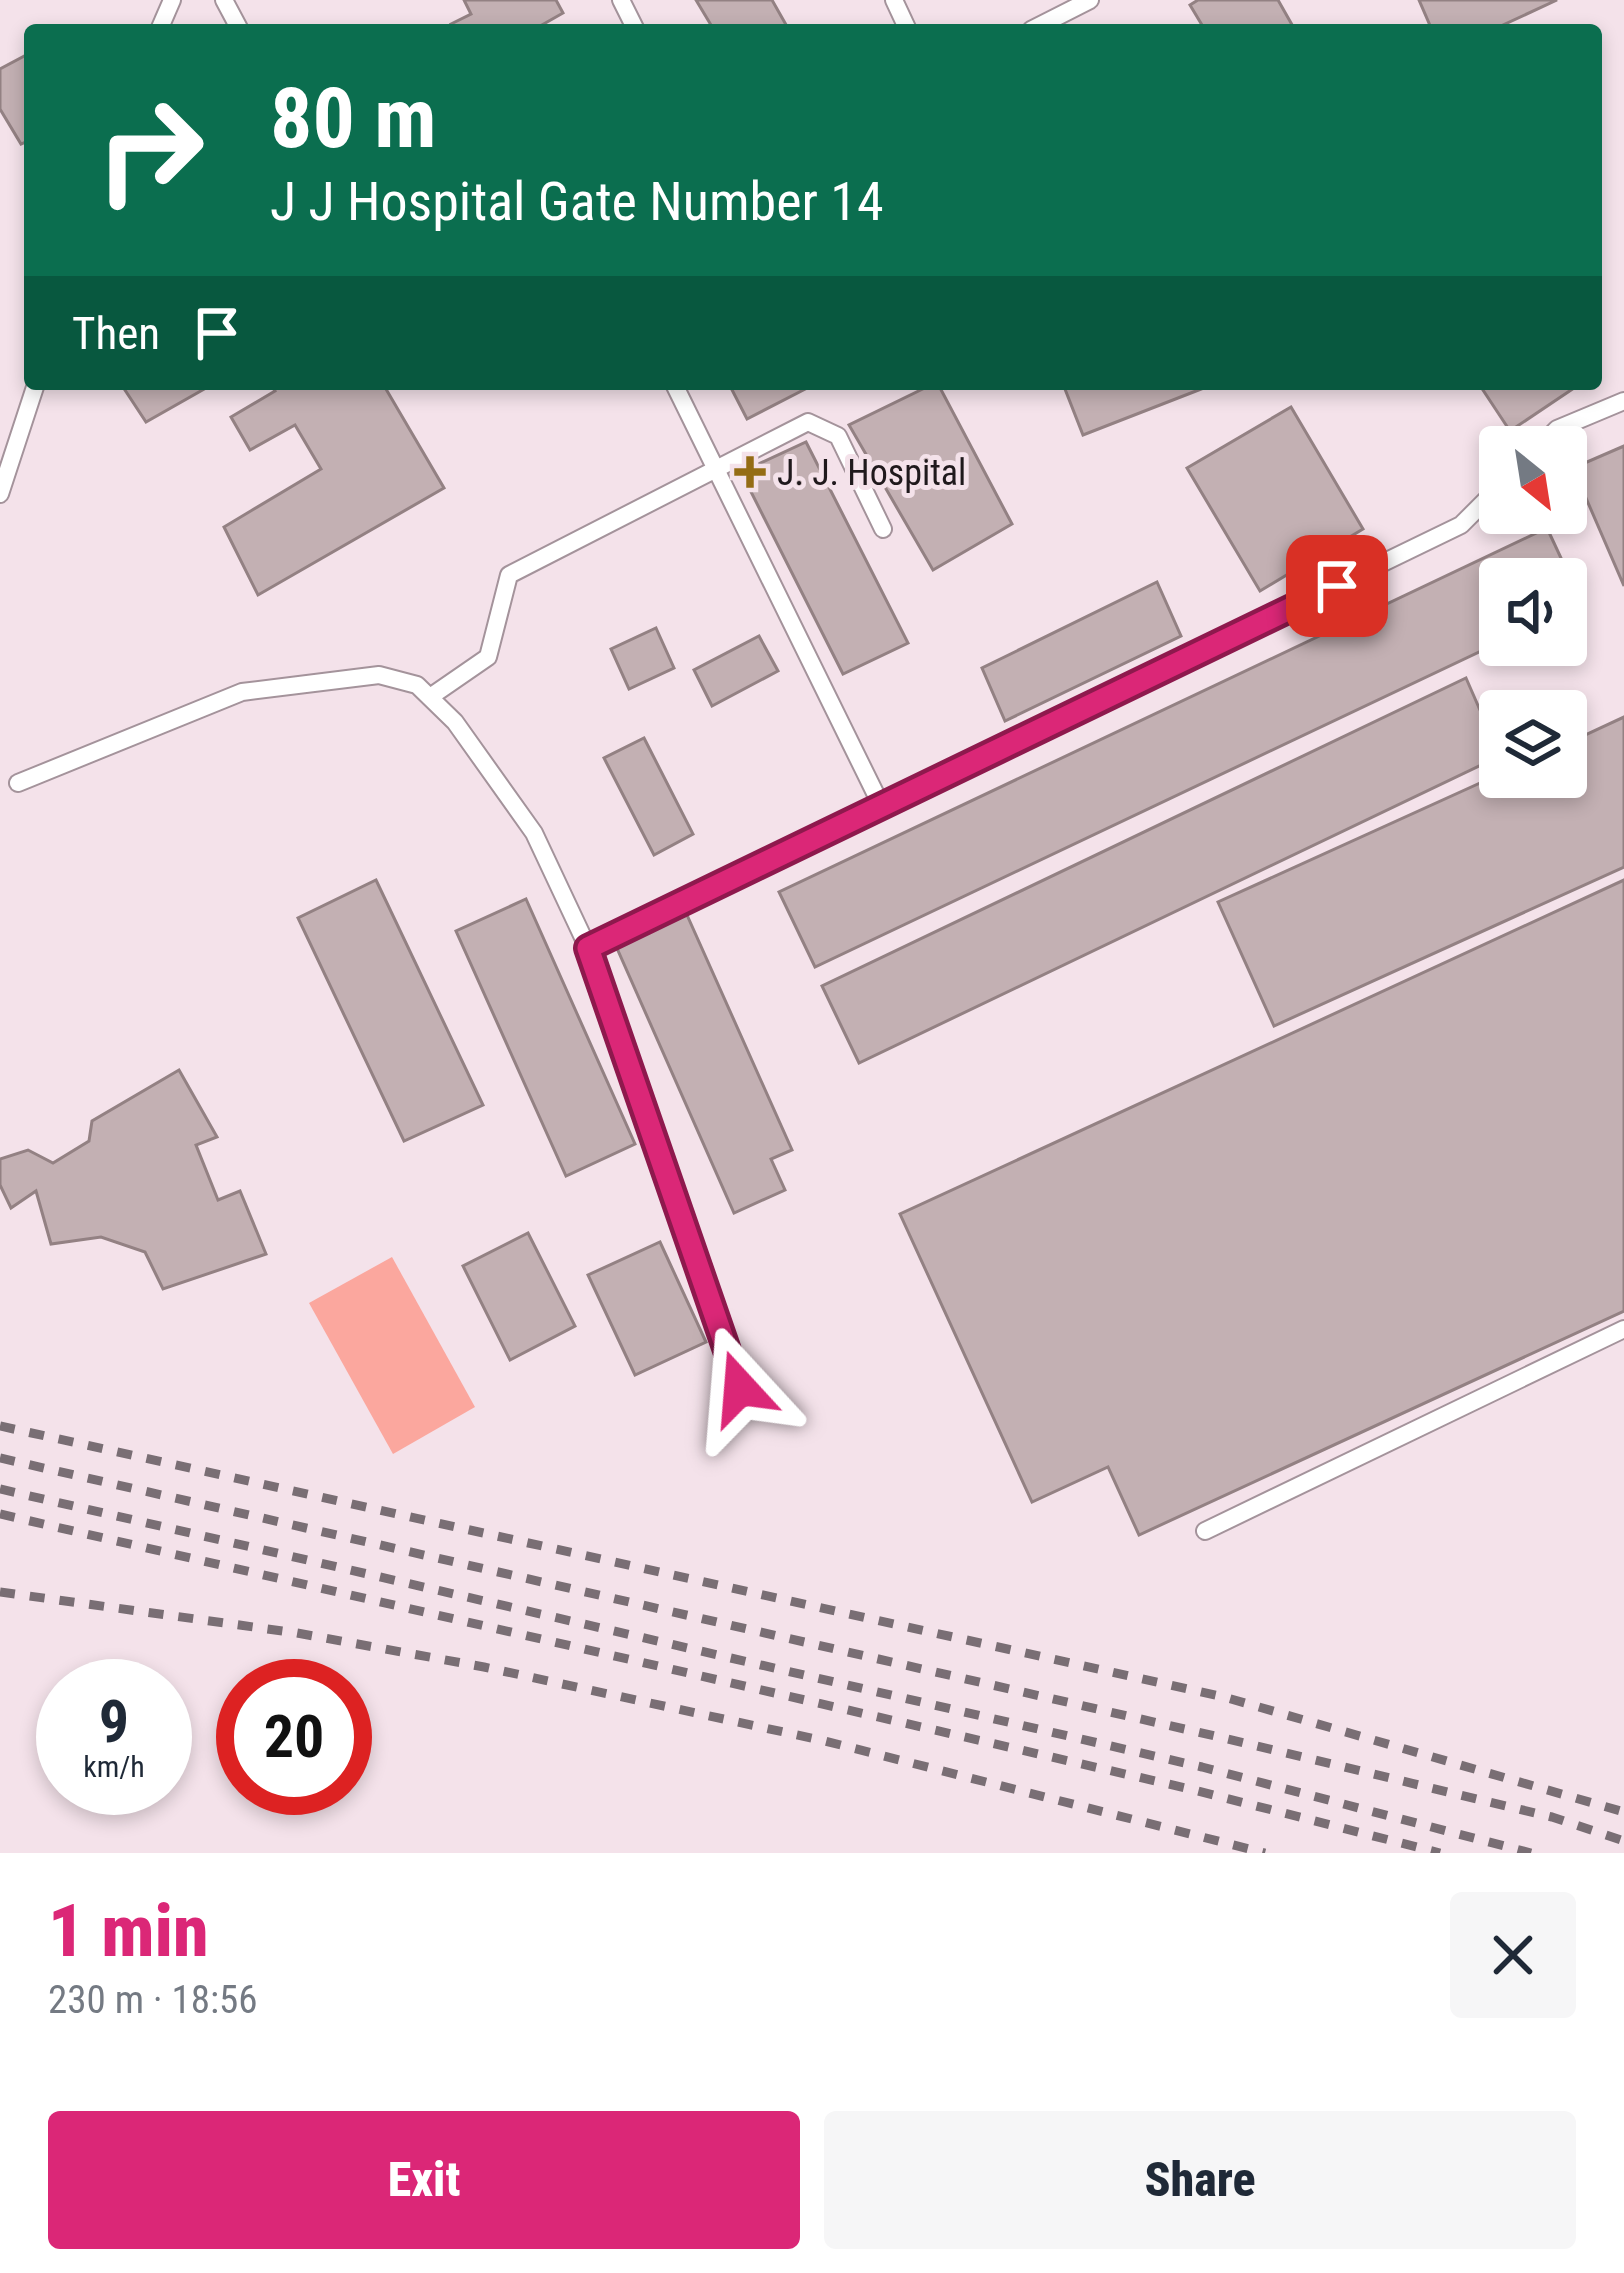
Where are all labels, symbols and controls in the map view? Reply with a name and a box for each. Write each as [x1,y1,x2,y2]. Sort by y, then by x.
text: 80 m [270,69,437,168]
icon: right [72,72,228,228]
text: J J Hospital Gate Number 14 [270,170,884,233]
icon: arrive [184,300,250,366]
text: Then [72,307,160,360]
north arrow [1479,426,1587,534]
map controls [1479,426,1587,798]
place label: J. J. Hospital [777,452,966,494]
marker: J. J. Hospital [734,456,766,488]
pin [1286,535,1388,637]
icon: arrive [1304,553,1370,619]
button: sound [1479,558,1587,666]
button: layers [1479,690,1587,798]
position arrow [677,1325,803,1451]
speed limit sign: 20 [216,1659,372,1815]
text: 9 [99,1686,129,1757]
text: km/h [83,1749,145,1784]
text: 1 min [48,1889,209,1974]
button: close [1450,1892,1576,2018]
text: 230 m · 18:56 [48,1977,258,2023]
button: Exit [48,2111,800,2249]
button: Share [824,2111,1576,2249]

